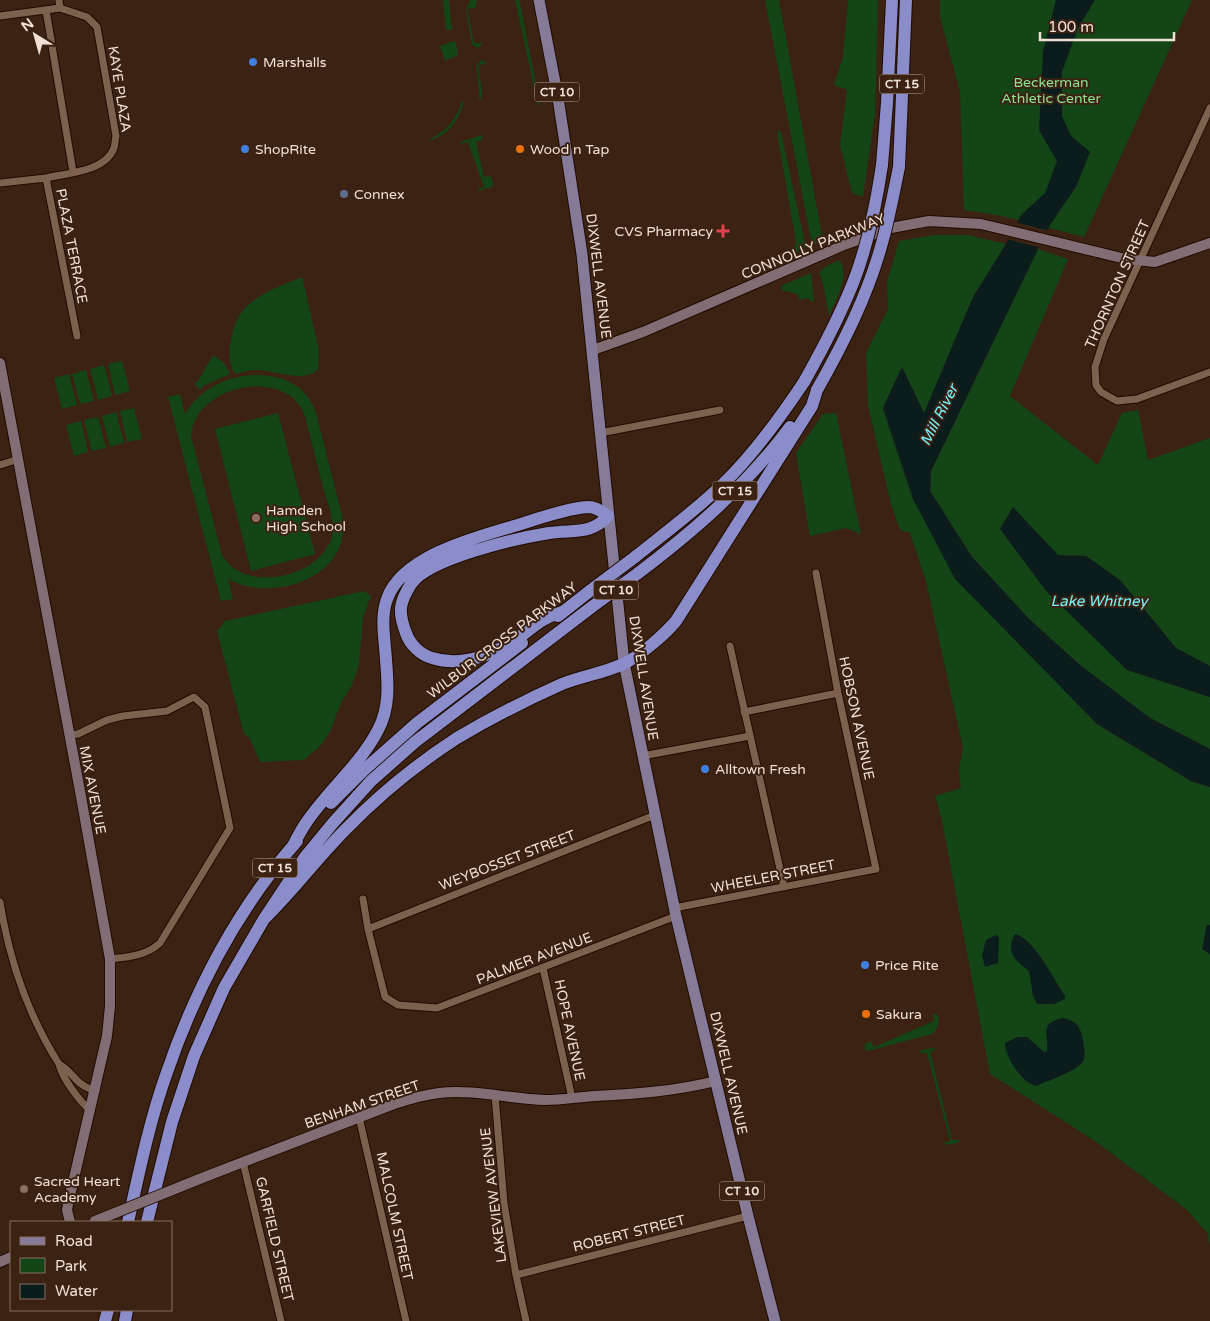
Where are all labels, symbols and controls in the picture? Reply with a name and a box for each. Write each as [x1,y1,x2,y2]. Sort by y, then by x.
north arrow [10,10,60,60]
scale bar [1040,10,1174,42]
text: N [18,15,37,35]
text: 100 m [1048,18,1094,36]
street label: KAYE PLAZA [104,45,135,133]
place label: Marshalls [263,54,327,71]
marker: Marshalls [247,56,259,68]
road number: CT 15 [880,74,924,94]
park label: Beckerman Athletic Center [1001,74,1101,107]
road number: CT 10 [534,82,580,101]
place label: ShopRite [255,141,316,158]
place label: Wood n Tap [530,141,609,158]
marker: ShopRite [239,143,251,155]
marker: Wood n Tap [514,143,526,155]
place label: Connex [354,186,404,203]
street label: PLAZA TERRACE [52,187,91,305]
marker: Connex [338,188,350,200]
street label: CONNOLLY PARKWAY [739,210,888,283]
street label: DIXWELL AVENUE [582,212,615,340]
street label: THORNTON STREET [1081,217,1154,351]
place label: CVS Pharmacy [615,223,713,240]
marker: CVS Pharmacy [717,225,729,237]
water label: Mill River [916,380,963,448]
road number: CT 15 [712,482,758,501]
place label: Hamden High School [266,502,346,535]
marker: Hamden High School [250,512,262,524]
street label: WILBUR CROSS PARKWAY [424,578,581,702]
road number: CT 10 [594,580,638,600]
water label: Lake Whitney [1051,592,1149,610]
street label: DIXWELL AVENUE [625,615,662,742]
street label: HOBSON AVENUE [835,655,878,781]
street label: MIX AVENUE [76,744,109,836]
place label: Alltown Fresh [715,761,806,778]
marker: Alltown Fresh [699,763,711,775]
street label: WEYBOSSET STREET [437,826,578,894]
street label: WHEELER STREET [710,856,837,897]
road number: CT 15 [252,858,298,878]
street label: PALMER AVENUE [474,929,595,988]
place label: Price Rite [875,957,939,974]
marker: Price Rite [859,959,871,971]
street label: HOPE AVENUE [550,978,589,1082]
place label: Sakura [876,1006,922,1023]
marker: Sakura [860,1008,872,1020]
street label: DIXWELL AVENUE [706,1010,751,1136]
street label: BENHAM STREET [302,1077,423,1132]
street label: LAKEVIEW AVENUE [477,1126,510,1264]
street label: MALCOLM STREET [373,1150,417,1282]
place label: Sacred Heart Academy [34,1173,121,1206]
street label: GARFIELD STREET [252,1175,297,1304]
road number: CT 10 [720,1182,764,1200]
marker: Sacred Heart Academy [18,1183,30,1195]
street label: ROBERT STREET [571,1211,687,1256]
legend [10,1221,172,1311]
text: Road [55,1232,93,1250]
text: Park [55,1257,87,1275]
text: Water [55,1282,98,1300]

